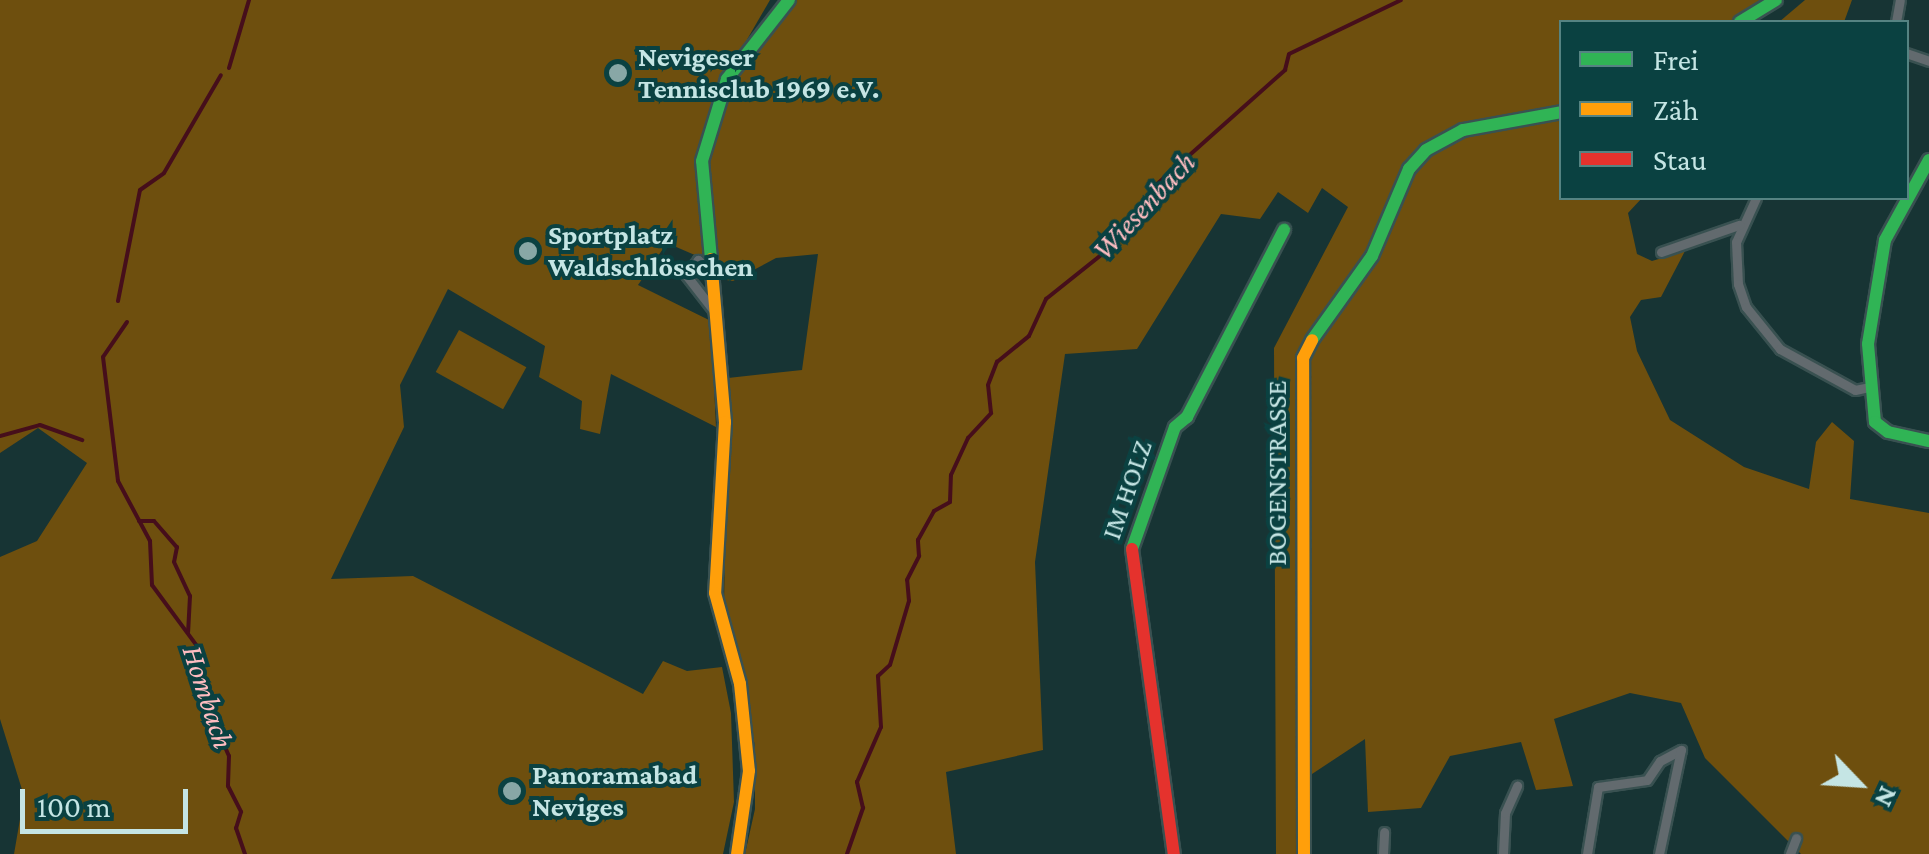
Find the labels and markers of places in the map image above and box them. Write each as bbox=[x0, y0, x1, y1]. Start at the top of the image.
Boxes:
place label: Nevigeser Tennisclub 1969 e.V. bbox=[638, 40, 880, 106]
marker: Nevigeser Tennisclub 1969 e.V. bbox=[607, 62, 629, 84]
place label: Sportplatz Waldschlösschen bbox=[548, 218, 753, 284]
marker: Sportplatz Waldschlösschen bbox=[517, 240, 539, 262]
place label: Panoramabad Neviges bbox=[532, 758, 697, 824]
marker: Panoramabad Neviges bbox=[501, 780, 523, 802]

